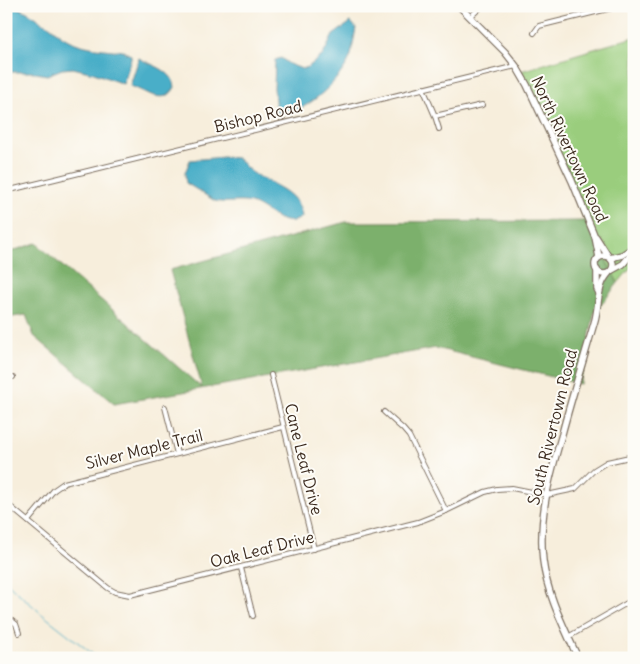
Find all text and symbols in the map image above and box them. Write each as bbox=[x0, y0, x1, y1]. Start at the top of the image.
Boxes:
street label: North Rivertown Road bbox=[527, 73, 613, 225]
street label: Bishop Road bbox=[212, 95, 304, 137]
street label: South Rivertown Road bbox=[523, 347, 581, 507]
street label: Cane Leaf Drive bbox=[280, 401, 328, 517]
street label: Silver Maple Trail bbox=[83, 425, 205, 473]
street label: Oak Leaf Drive bbox=[208, 526, 316, 572]

